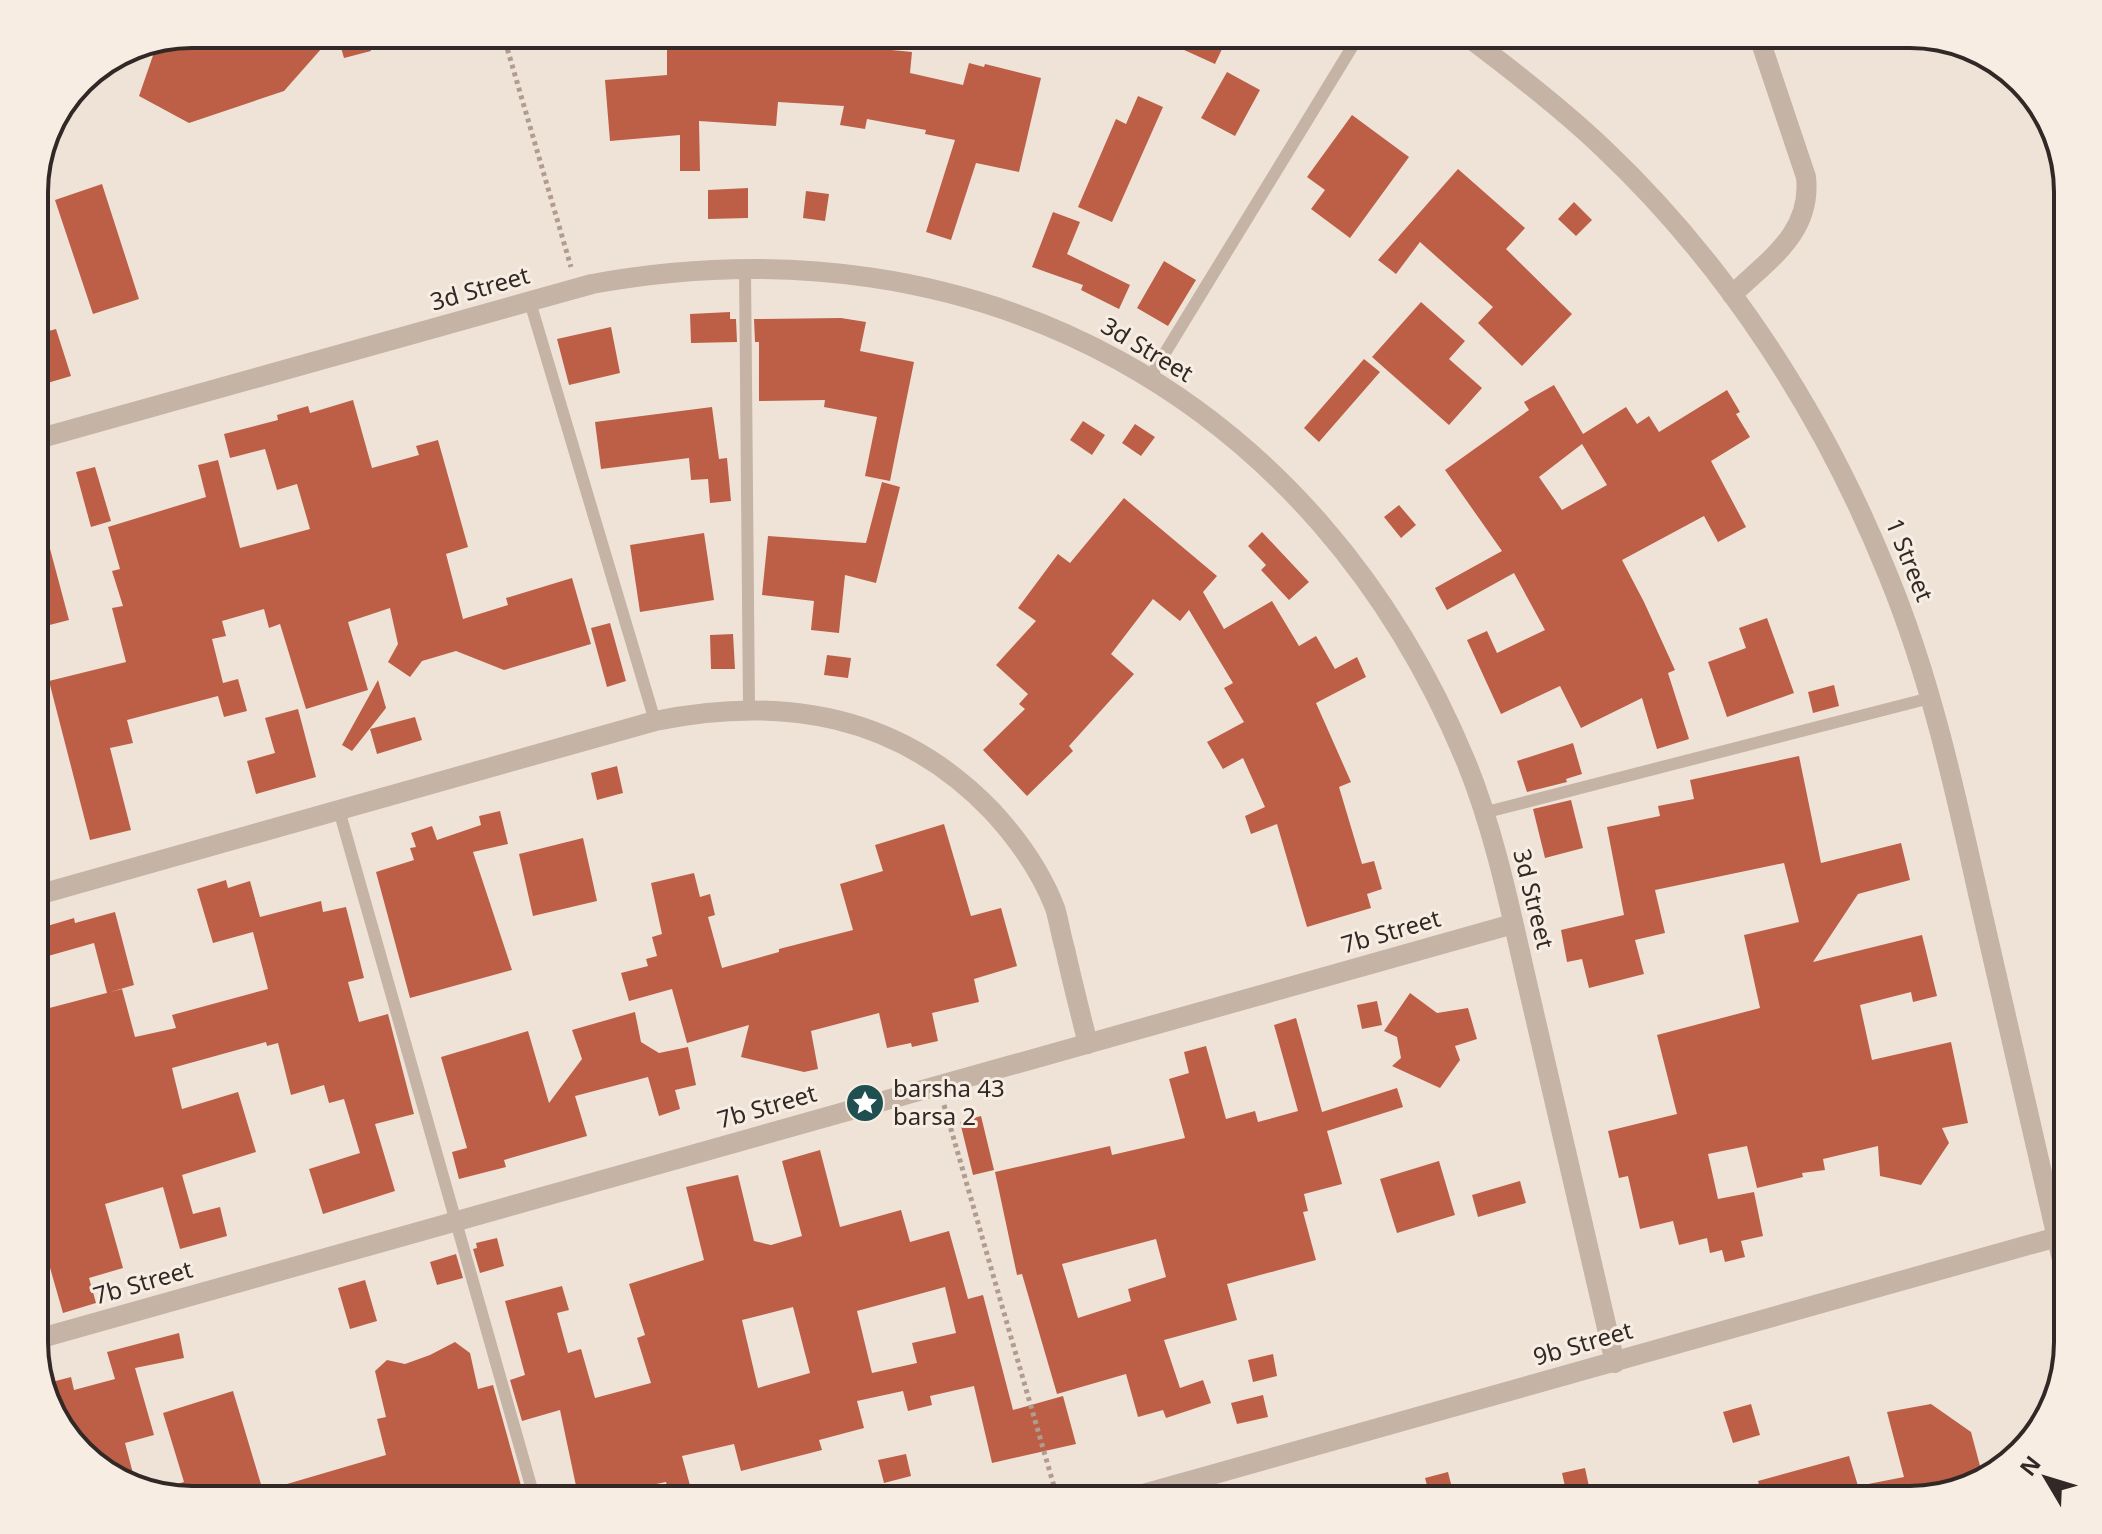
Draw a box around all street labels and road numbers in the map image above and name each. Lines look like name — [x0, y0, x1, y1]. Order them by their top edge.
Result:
street label: 3d Street — [426, 258, 533, 317]
street label: 3d Street — [1096, 308, 1200, 389]
street label: 1 Street — [1879, 513, 1942, 606]
street label: 3d Street — [1506, 845, 1563, 952]
street label: 7b Street — [1337, 901, 1444, 960]
street label: 7b Street — [713, 1076, 820, 1135]
street label: 7b Street — [89, 1252, 196, 1311]
street label: 9b Street — [1529, 1313, 1636, 1372]

